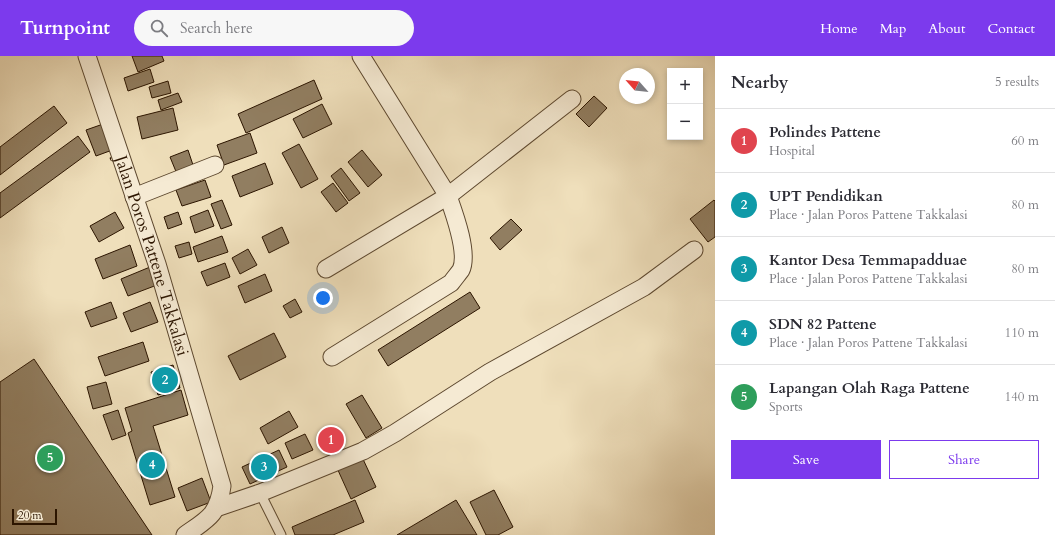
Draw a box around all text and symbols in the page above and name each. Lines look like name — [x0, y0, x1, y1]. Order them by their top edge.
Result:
search box — [134, 10, 414, 46]
text: Turnpoint — [20, 15, 110, 41]
icon: search — [148, 17, 170, 39]
text: Search here — [180, 18, 253, 38]
text: Home — [820, 19, 858, 38]
text: Map — [880, 19, 906, 38]
text: About — [928, 19, 965, 38]
text: Contact — [987, 19, 1035, 38]
north arrow — [619, 68, 655, 104]
map controls — [667, 68, 703, 140]
button: + — [667, 68, 703, 104]
text: Nearby — [731, 71, 788, 94]
text: 5 results — [995, 73, 1039, 91]
button: − — [667, 104, 703, 140]
text: Polindes Pattene — [769, 122, 881, 142]
text: 1 — [741, 132, 747, 150]
text: 60 m — [1011, 132, 1039, 150]
text: Hospital — [769, 142, 815, 160]
street label: Jalan Poros Pattene Takkalasi — [109, 149, 195, 359]
text: UPT Pendidikan — [769, 186, 883, 206]
text: 2 — [741, 196, 747, 214]
text: 80 m — [1011, 196, 1039, 214]
text: Place · Jalan Poros Pattene Takkalasi — [769, 206, 968, 224]
text: Kantor Desa Temmapadduae — [769, 250, 967, 270]
text: 3 — [741, 260, 747, 278]
text: 80 m — [1011, 260, 1039, 278]
text: Place · Jalan Poros Pattene Takkalasi — [769, 270, 968, 288]
your location — [313, 288, 333, 308]
text: SDN 82 Pattene — [769, 314, 877, 334]
text: 4 — [741, 324, 747, 342]
text: 110 m — [1005, 324, 1039, 342]
text: Place · Jalan Poros Pattene Takkalasi — [769, 334, 968, 352]
pin: 2 — [152, 365, 178, 395]
text: Lapangan Olah Raga Pattene — [769, 378, 970, 398]
text: 5 — [741, 388, 747, 406]
text: 140 m — [1005, 388, 1039, 406]
text: Sports — [769, 398, 803, 416]
pin: 1 — [318, 425, 344, 455]
button: Save — [731, 440, 881, 479]
button: Share — [889, 440, 1039, 479]
pin: 5 — [37, 443, 63, 473]
pin: 4 — [139, 450, 165, 480]
pin: 3 — [251, 452, 277, 482]
scale bar — [12, 507, 57, 526]
text: 20 m — [18, 508, 42, 523]

